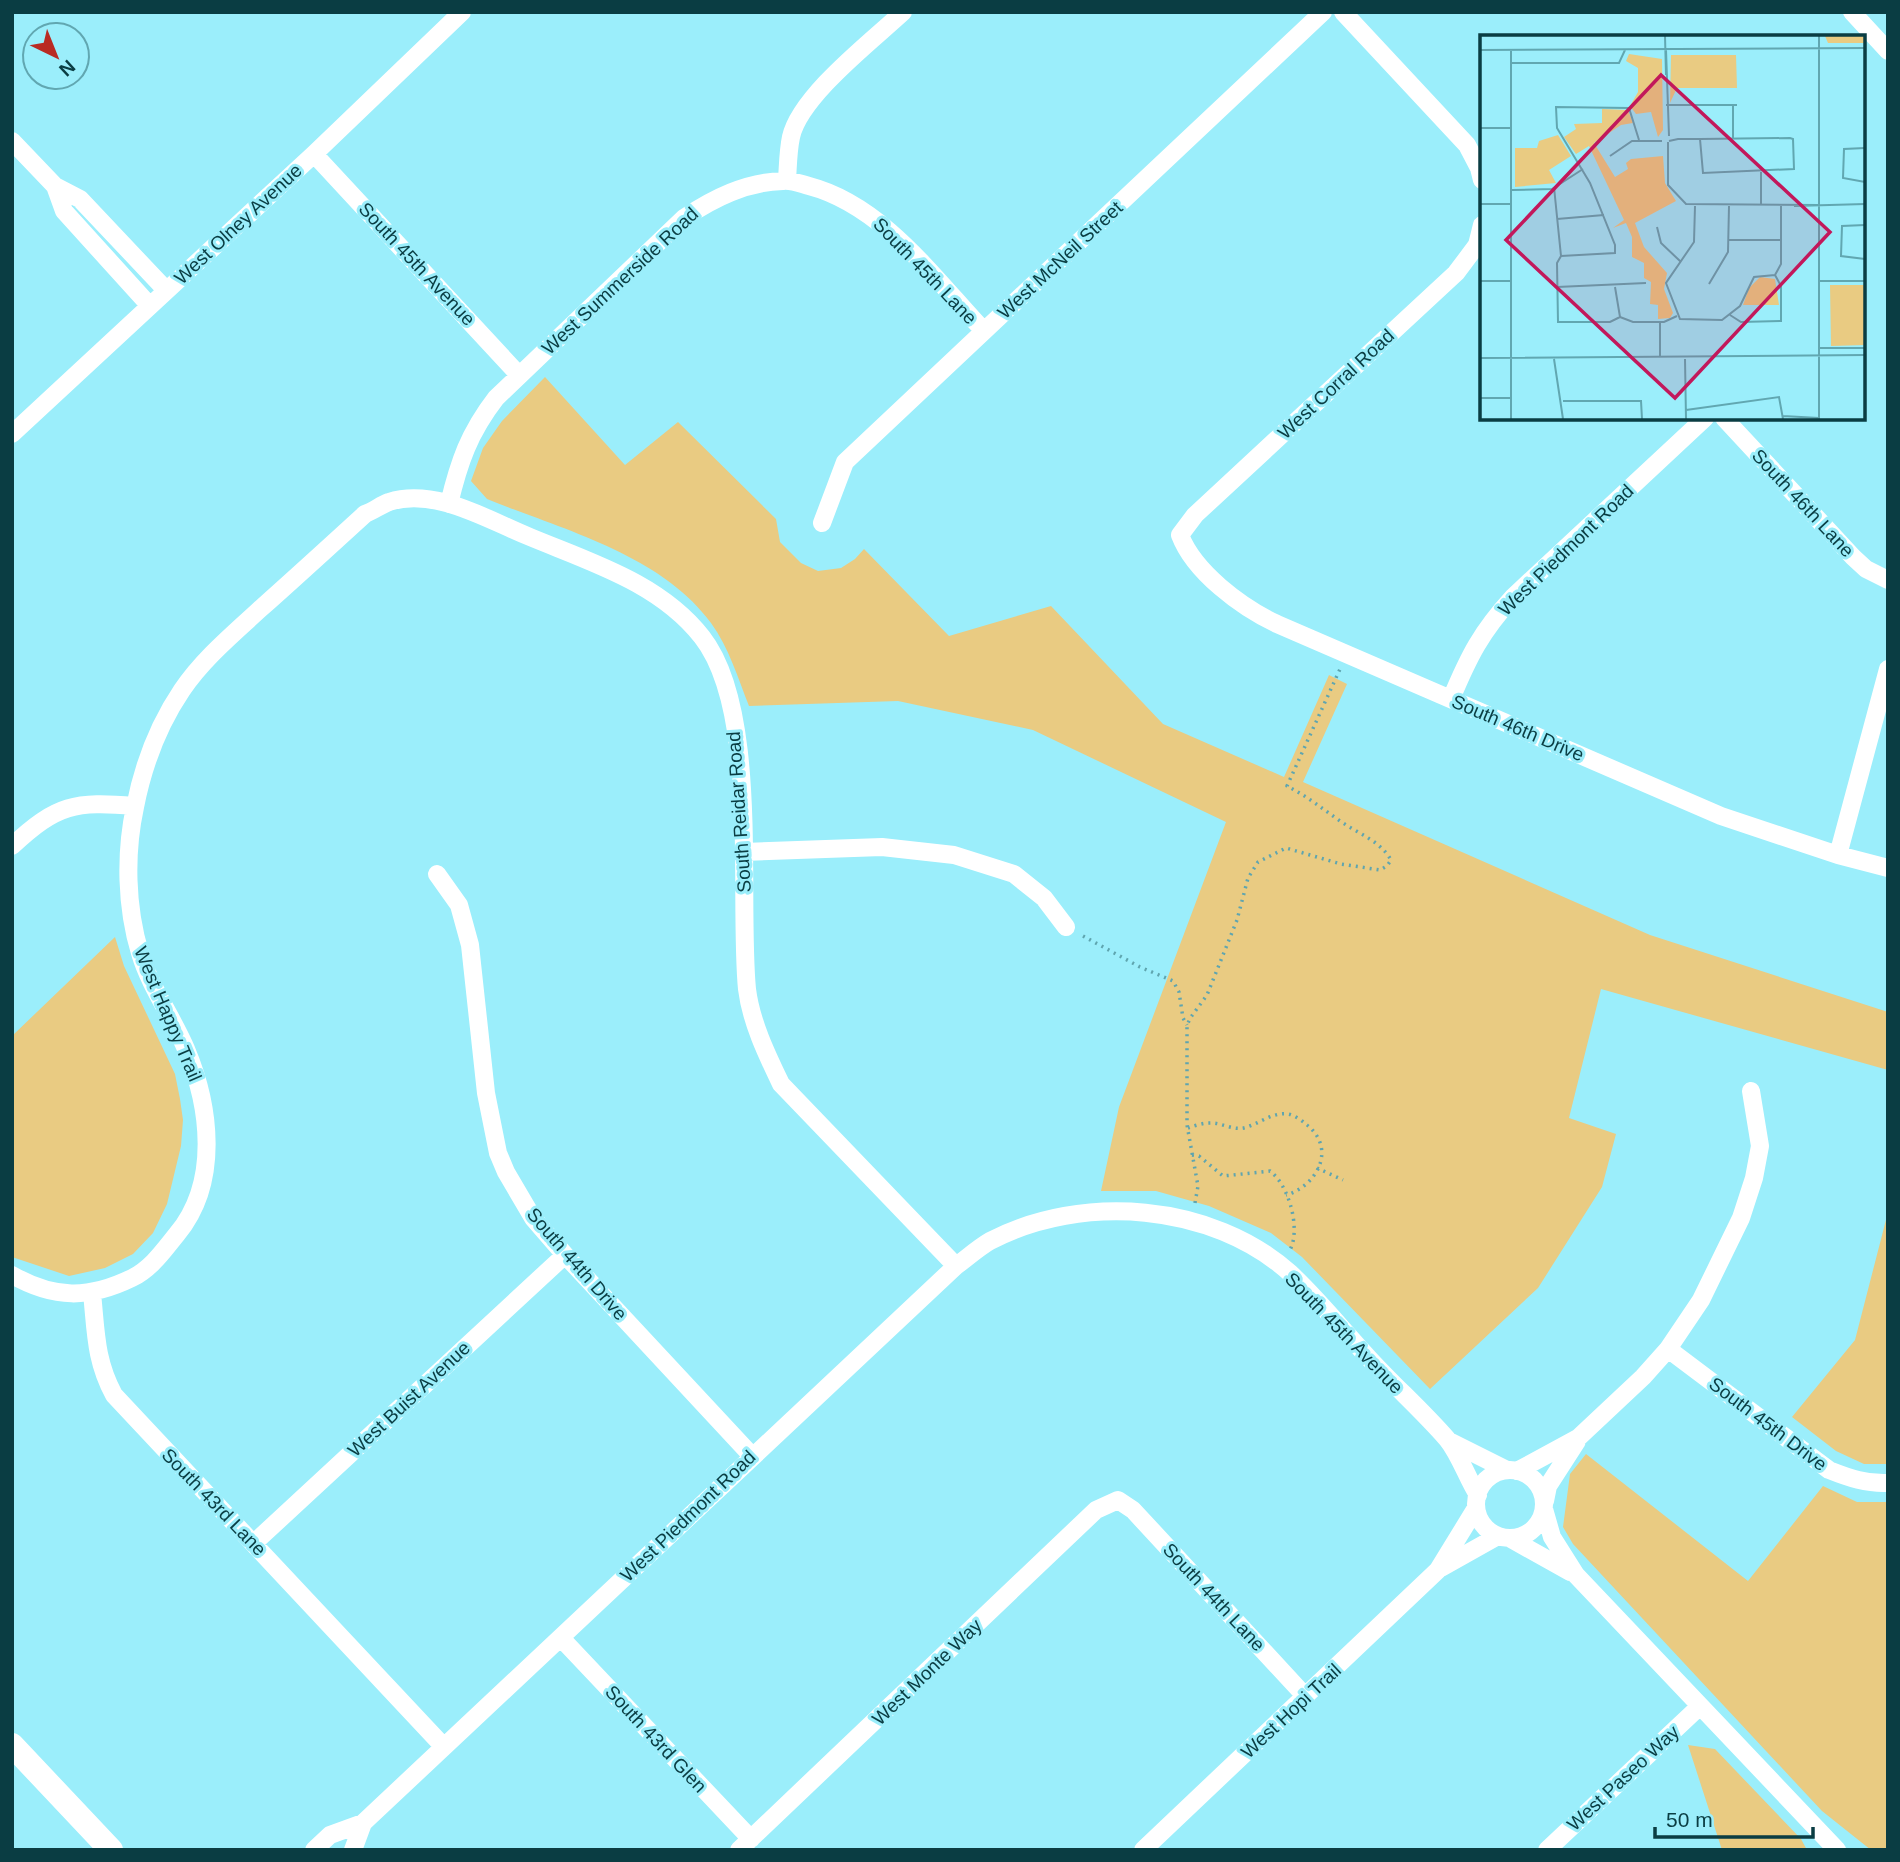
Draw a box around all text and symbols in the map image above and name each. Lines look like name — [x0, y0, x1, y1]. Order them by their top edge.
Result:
north arrow — [21, 21, 91, 91]
inset map — [1480, 35, 1865, 420]
text: N — [55, 56, 79, 80]
street label: West Olney Avenue — [170, 160, 306, 288]
street label: West McNeil Street — [994, 197, 1127, 323]
street label: South 45th Avenue — [355, 198, 479, 330]
street label: West Summerside Road — [538, 203, 702, 359]
street label: South 45th Lane — [869, 214, 981, 328]
street label: West Corral Road — [1274, 325, 1398, 443]
street label: South 46th Lane — [1748, 445, 1858, 561]
street label: West Piedmont Road — [1494, 480, 1638, 620]
street label: South 46th Drive — [1449, 691, 1587, 765]
street label: South Reidar Road — [723, 731, 755, 893]
street label: West Happy Trail — [130, 943, 206, 1085]
street label: South 44th Drive — [523, 1204, 631, 1324]
street label: South 45th Avenue — [1281, 1268, 1407, 1398]
street label: West Buist Avenue — [344, 1337, 474, 1461]
street label: South 45th Drive — [1705, 1373, 1831, 1475]
street label: South 43rd Lane — [158, 1444, 270, 1560]
street label: West Piedmont Road — [616, 1446, 760, 1586]
street label: South 44th Lane — [1159, 1539, 1269, 1655]
street label: West Monte Way — [868, 1614, 986, 1729]
street label: West Hopi Trail — [1237, 1660, 1345, 1762]
street label: South 43rd Glen — [601, 1681, 711, 1797]
street label: West Paseo Way — [1563, 1721, 1683, 1835]
scale bar — [1655, 1796, 1812, 1840]
text: 50 m — [1666, 1808, 1713, 1831]

